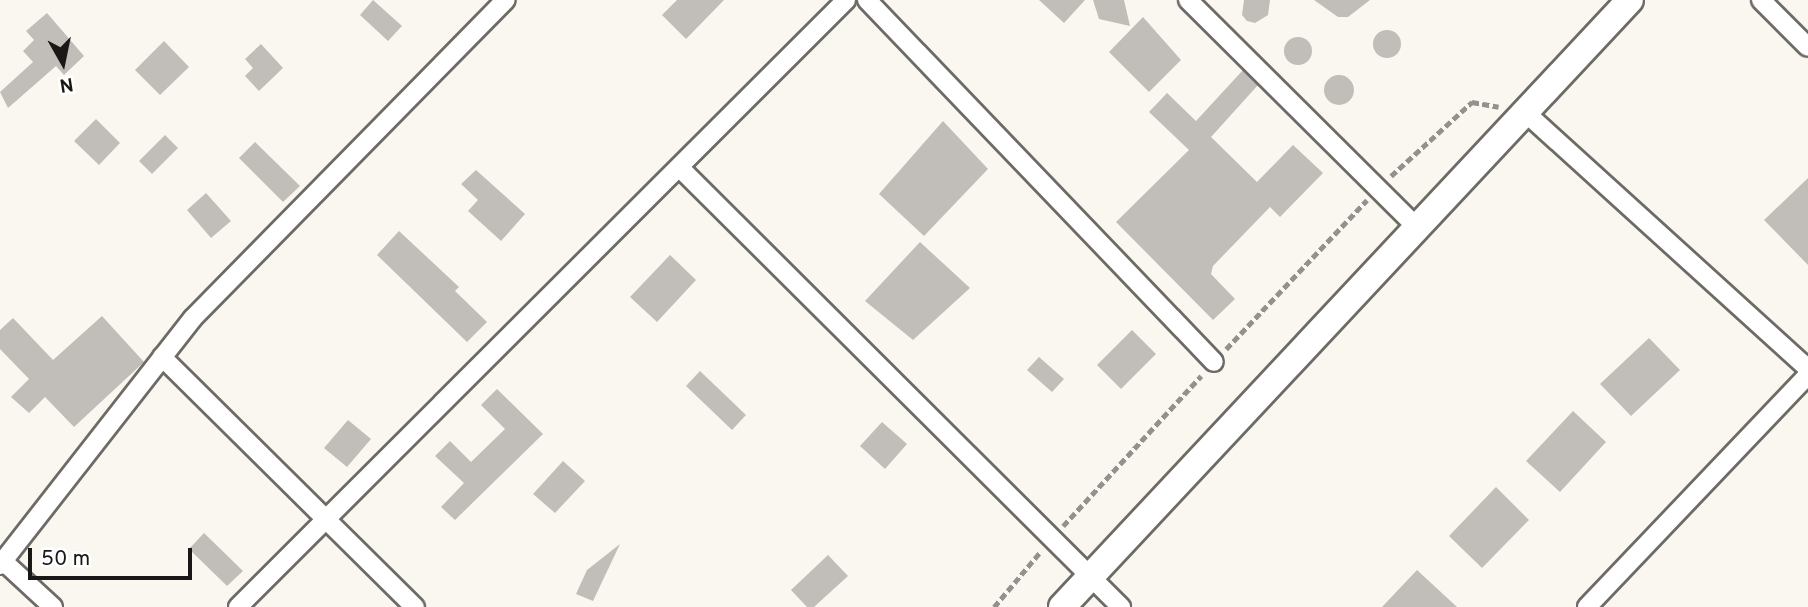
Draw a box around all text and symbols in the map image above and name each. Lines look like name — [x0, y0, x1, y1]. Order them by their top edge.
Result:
north arrow — [28, 28, 98, 98]
text: N — [58, 71, 75, 97]
scale bar — [32, 534, 196, 578]
text: 50 m — [41, 546, 90, 573]

